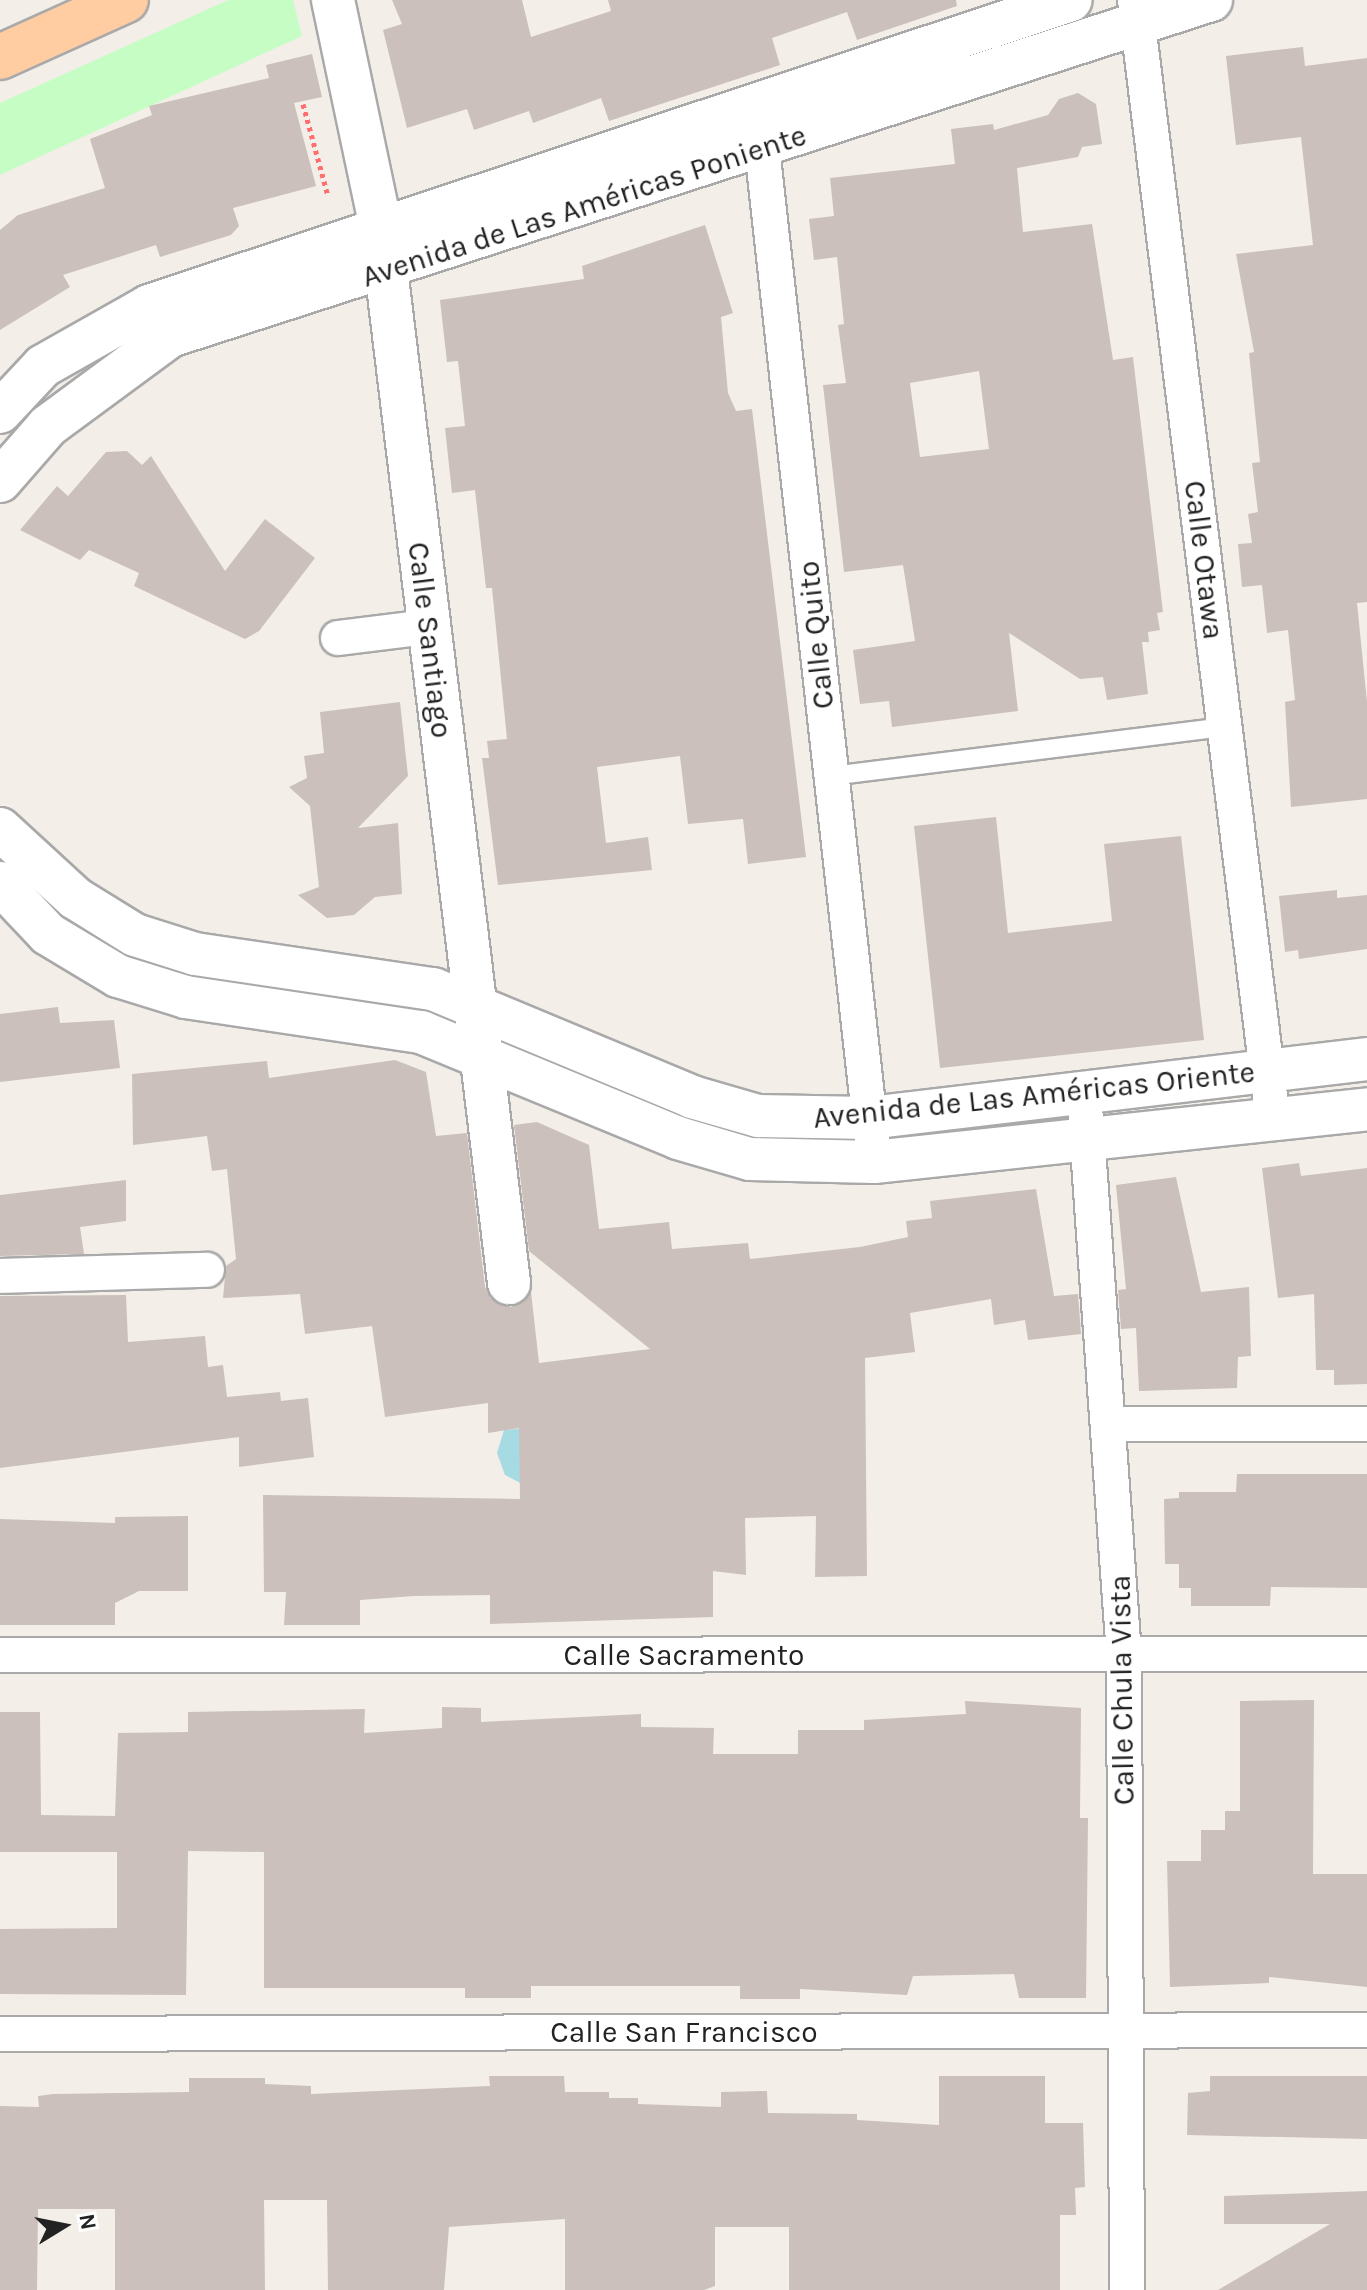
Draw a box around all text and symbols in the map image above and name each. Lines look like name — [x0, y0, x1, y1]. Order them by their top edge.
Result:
street label: Avenida de Las Américas Poniente — [357, 117, 811, 295]
street label: Calle Otawa — [1176, 479, 1232, 641]
street label: Calle Santiago — [400, 540, 460, 740]
street label: Calle Quito — [790, 559, 842, 711]
street label: Avenida de Las Américas Oriente — [811, 1054, 1257, 1136]
street label: Calle Chula Vista — [1102, 1575, 1142, 1805]
street label: Calle Sacramento — [564, 1637, 804, 1673]
street label: Calle San Francisco — [550, 2014, 818, 2050]
north arrow — [24, 2186, 104, 2266]
text: N — [73, 2212, 102, 2232]

